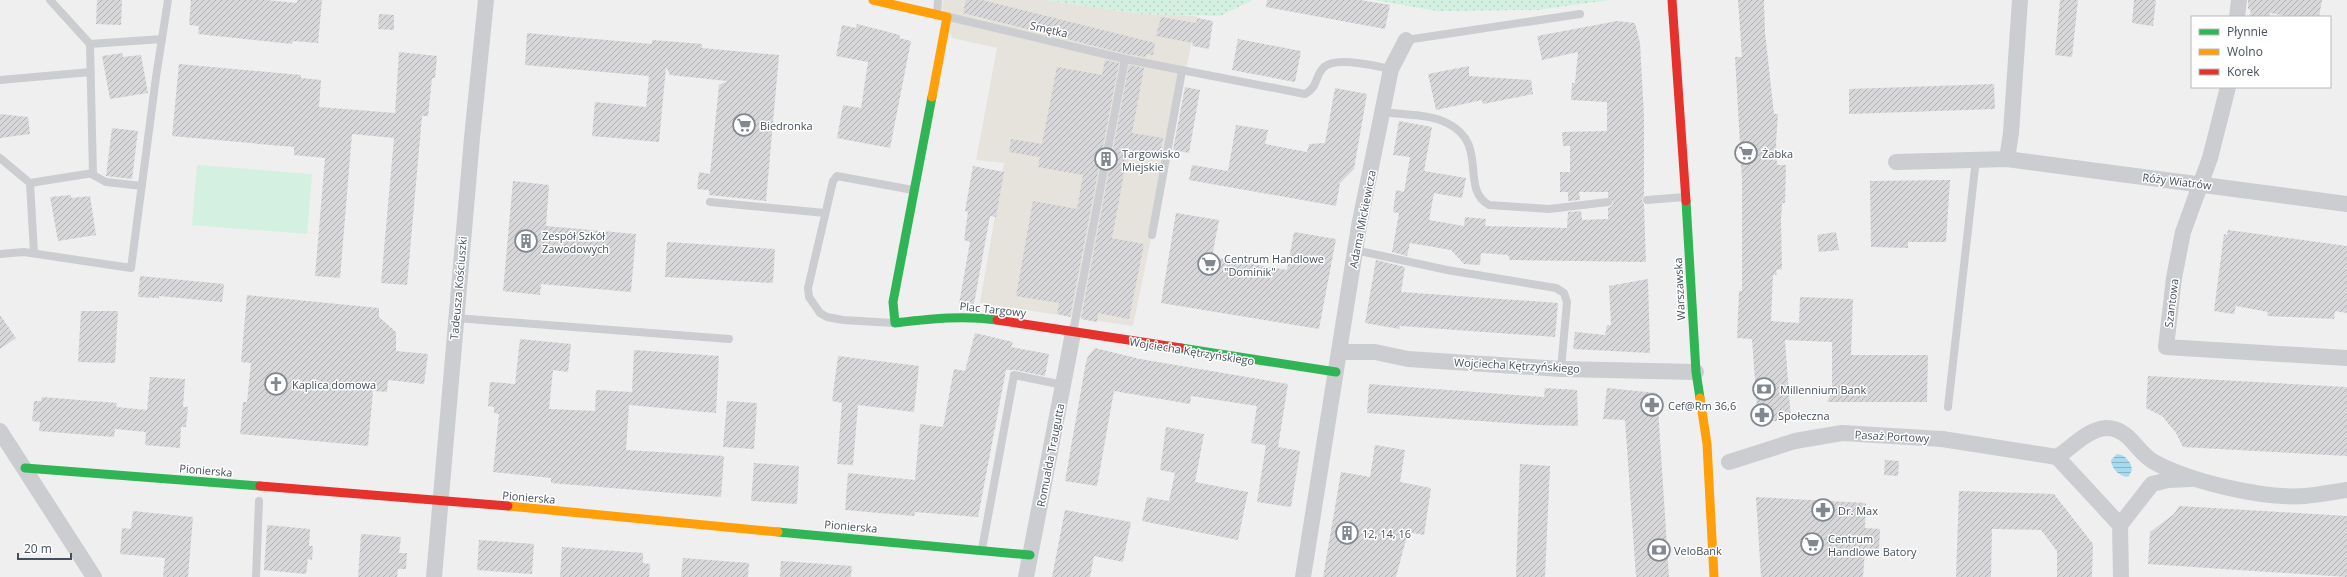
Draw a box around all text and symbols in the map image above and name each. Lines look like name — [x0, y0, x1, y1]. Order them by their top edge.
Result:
legend — [2191, 16, 2331, 88]
street label: Smętka — [1029, 17, 1069, 41]
text: Płynnie — [2227, 23, 2268, 40]
text: Wolno — [2227, 43, 2263, 60]
text: Korek — [2227, 63, 2260, 80]
supermarket icon: Biedronka — [731, 112, 757, 138]
place label: Biedronka — [760, 118, 813, 133]
supermarket icon: Żabka — [1733, 140, 1759, 166]
building icon: Targowisko Miejskie — [1093, 146, 1119, 172]
place label: Targowisko Miejskie — [1122, 146, 1181, 174]
place label: Żabka — [1762, 146, 1793, 161]
street label: Adama Mickiewicza — [1345, 169, 1379, 269]
street label: Róży Wiatrów — [2142, 169, 2213, 193]
building icon: Zespół Szkół Zawodowych — [513, 228, 539, 254]
place label: Zespół Szkół Zawodowych — [542, 228, 609, 256]
street label: Tadeusza Kościuszki — [446, 236, 470, 340]
supermarket icon: Centrum Handlowe "Dominik" — [1196, 251, 1222, 277]
place label: Centrum Handlowe "Dominik" — [1224, 251, 1324, 279]
street label: Warszawska — [1670, 257, 1688, 321]
street label: Szantowa — [2161, 278, 2181, 328]
street label: Plac Targowy — [959, 298, 1028, 320]
street label: Wojciecha Kętrzyńskiego — [1129, 334, 1256, 368]
street label: Wojciecha Kętrzyńskiego — [1454, 354, 1581, 376]
church icon: Kaplica domowa — [263, 371, 289, 397]
bank icon: Millennium Bank — [1751, 376, 1777, 402]
place label: Kaplica domowa — [292, 377, 376, 392]
place label: Millennium Bank — [1780, 382, 1866, 397]
pharmacy icon: Cef@Rm 36,6 — [1639, 392, 1665, 418]
place label: Cef@Rm 36,6 — [1668, 398, 1736, 413]
street label: Romualda Traugutta — [1033, 402, 1067, 508]
pharmacy icon: Społeczna — [1749, 402, 1775, 428]
place label: Społeczna — [1778, 408, 1830, 423]
street label: Pasaż Portowy — [1854, 427, 1930, 445]
street label: Pionierska — [179, 460, 233, 480]
street label: Pionierska — [502, 487, 556, 507]
pharmacy icon: Dr. Max — [1810, 497, 1836, 523]
place label: Dr. Max — [1838, 503, 1878, 518]
street label: Pionierska — [824, 516, 878, 536]
building icon: 12, 14, 16 — [1334, 520, 1360, 546]
place label: 12, 14, 16 — [1362, 526, 1411, 541]
supermarket icon: Centrum Handlowe Batory — [1799, 531, 1825, 557]
place label: Centrum Handlowe Batory — [1828, 531, 1917, 559]
scale bar — [18, 535, 71, 561]
bank icon: VeloBank — [1646, 537, 1672, 563]
text: 20 m — [24, 540, 52, 557]
place label: VeloBank — [1674, 543, 1722, 558]

